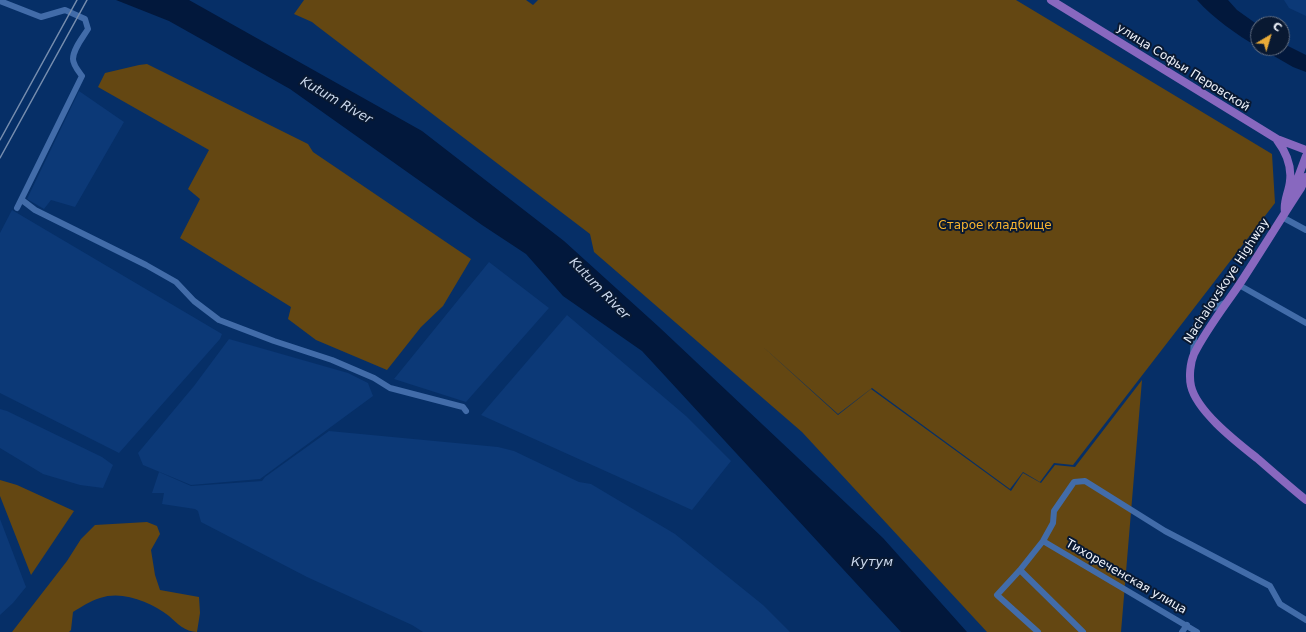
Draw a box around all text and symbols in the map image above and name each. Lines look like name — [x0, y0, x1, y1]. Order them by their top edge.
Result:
north arrow — [1250, 16, 1290, 56]
text: С — [1270, 19, 1284, 35]
street label: улица Софьи Перовской — [1114, 21, 1252, 115]
water label: Kutum River — [297, 74, 375, 128]
street label: Nachalovskoye Highway — [1181, 216, 1273, 346]
park label: Старое кладбище — [938, 219, 1052, 233]
water label: Kutum River — [566, 255, 632, 323]
street label: Тихореченская улица — [1063, 536, 1189, 618]
water label: Кутум — [851, 555, 893, 571]

